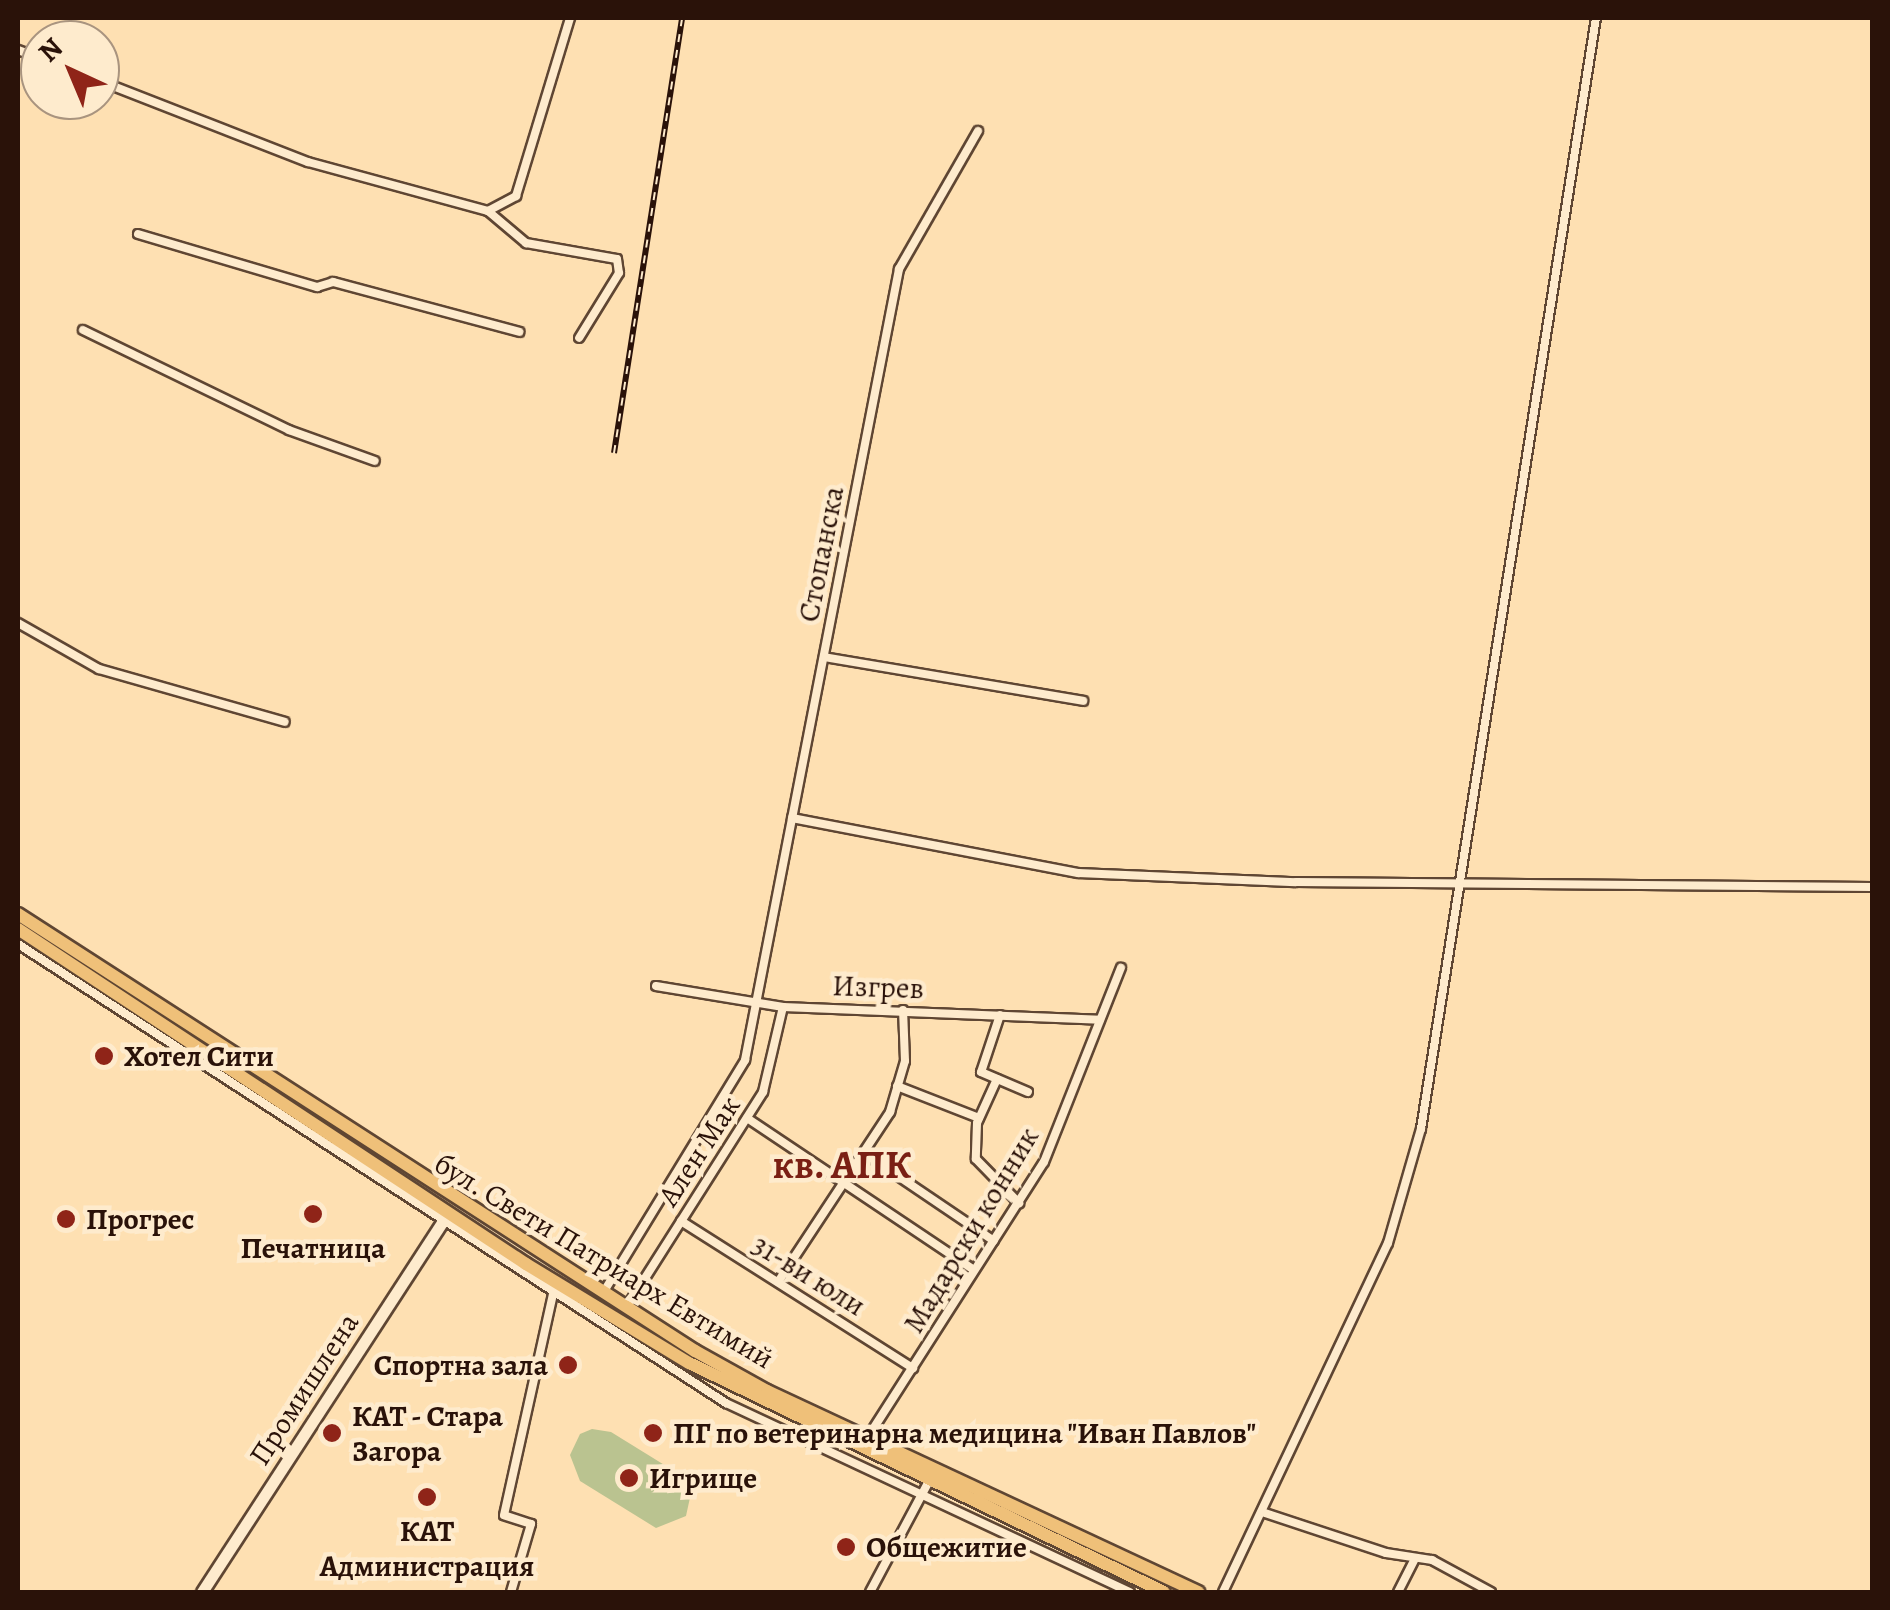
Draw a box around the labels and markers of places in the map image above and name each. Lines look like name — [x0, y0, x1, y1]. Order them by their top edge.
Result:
place label: Хотел Сити — [124, 1038, 274, 1074]
marker: Хотел Сити — [93, 1045, 115, 1067]
place label: Прогрес — [86, 1201, 195, 1237]
marker: Печатница — [302, 1203, 324, 1225]
marker: Прогрес — [55, 1208, 77, 1230]
place label: Печатница — [241, 1230, 385, 1266]
place label: Спортна зала — [374, 1347, 548, 1383]
marker: Спортна зала — [557, 1354, 579, 1376]
place label: КАТ - Стара Загора — [352, 1398, 504, 1468]
place label: ПГ по ветеринарна медицина "Иван Павлов" — [673, 1415, 1257, 1451]
marker: КАТ - Стара Загора — [321, 1422, 343, 1444]
marker: ПГ по ветеринарна медицина "Иван Павлов" — [642, 1422, 664, 1444]
place label: Игрище — [649, 1460, 757, 1496]
marker: Игрище — [618, 1467, 640, 1489]
marker: КАТ Администрация — [416, 1486, 438, 1508]
place label: КАТ Администрация — [320, 1513, 534, 1584]
place label: Общежитие — [866, 1529, 1027, 1565]
marker: Общежитие — [835, 1536, 857, 1558]

